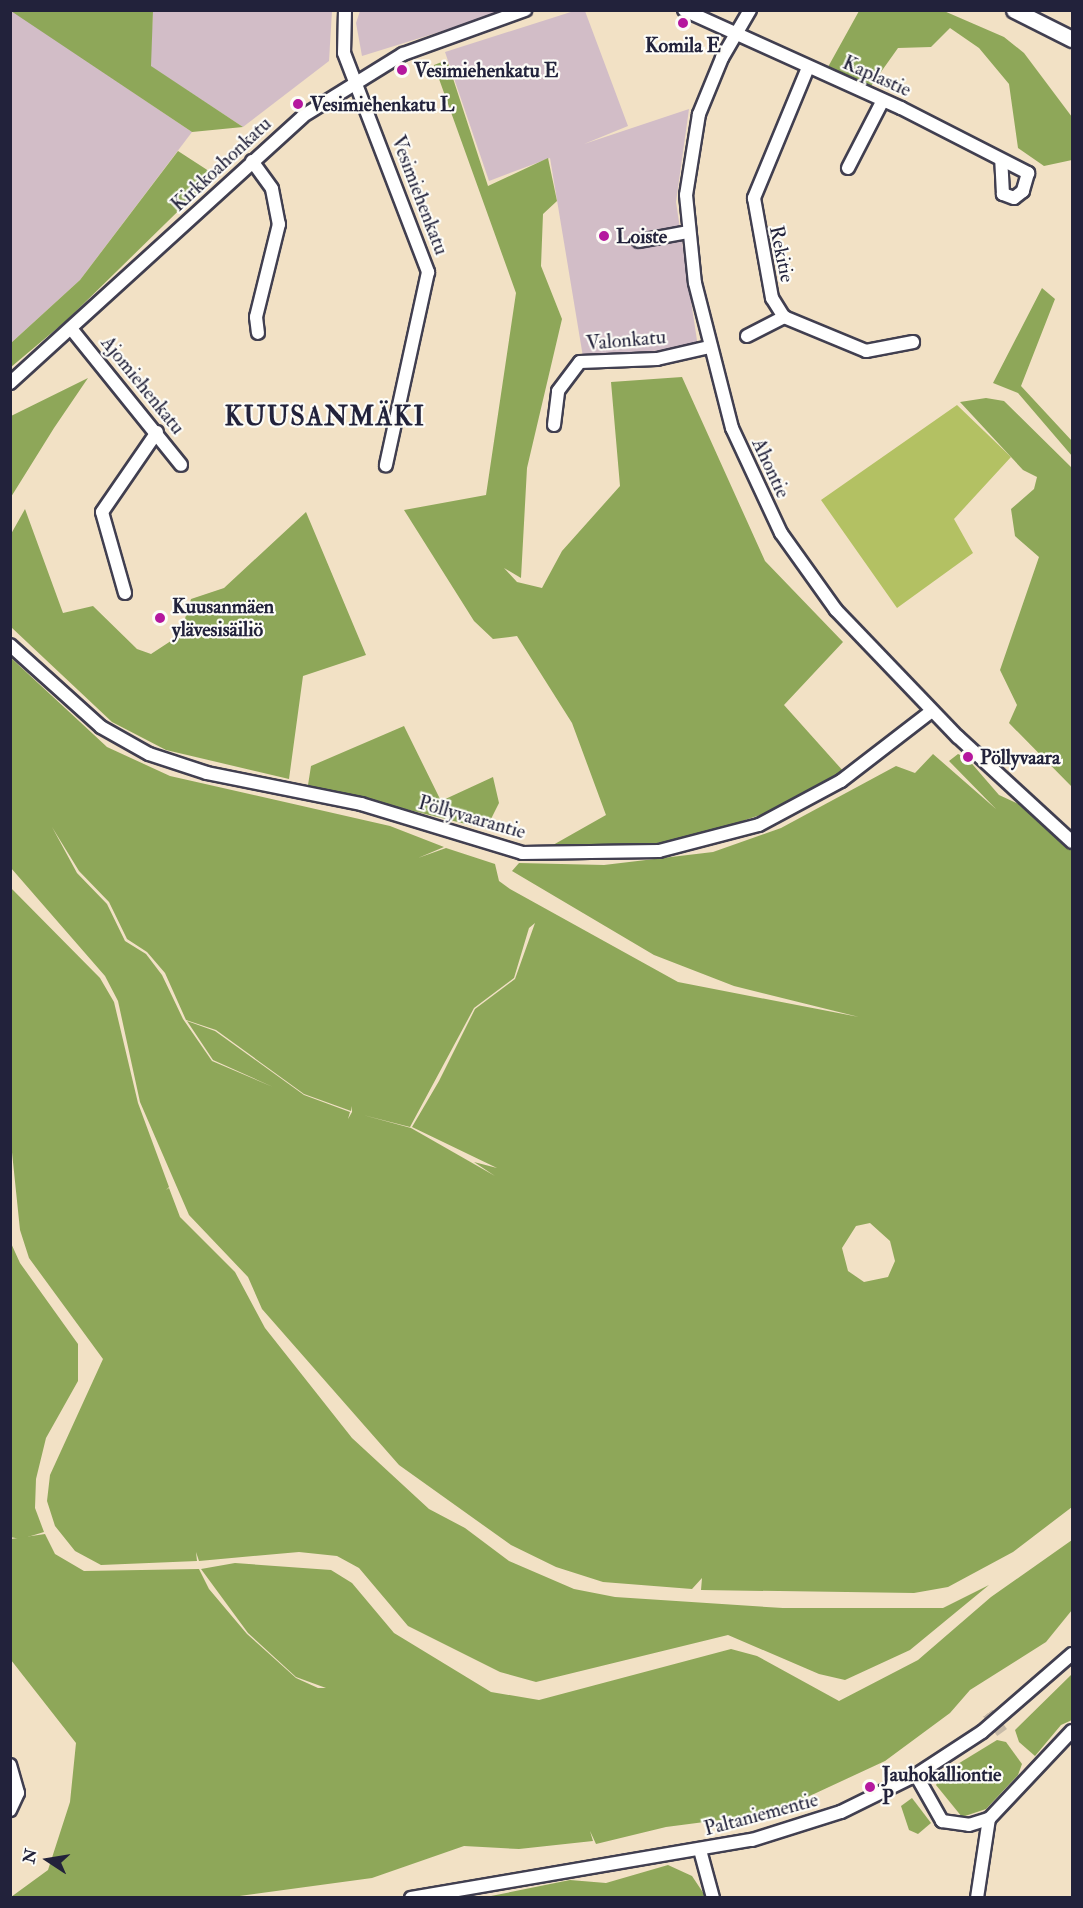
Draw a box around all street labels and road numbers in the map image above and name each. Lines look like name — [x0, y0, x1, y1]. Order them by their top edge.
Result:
street label: Kaplastie — [839, 50, 915, 102]
street label: Kirkkoahonkatu — [166, 112, 276, 216]
street label: Vesimiehenkatu — [386, 132, 454, 258]
street label: Rekitie — [764, 223, 800, 285]
street label: Valonkatu — [585, 325, 667, 355]
street label: Ajomiehenkatu — [96, 331, 190, 439]
street label: Ahontie — [747, 434, 795, 502]
street label: Pöllyvaarantie — [416, 790, 528, 844]
street label: Paltaniementie — [701, 1787, 821, 1841]

